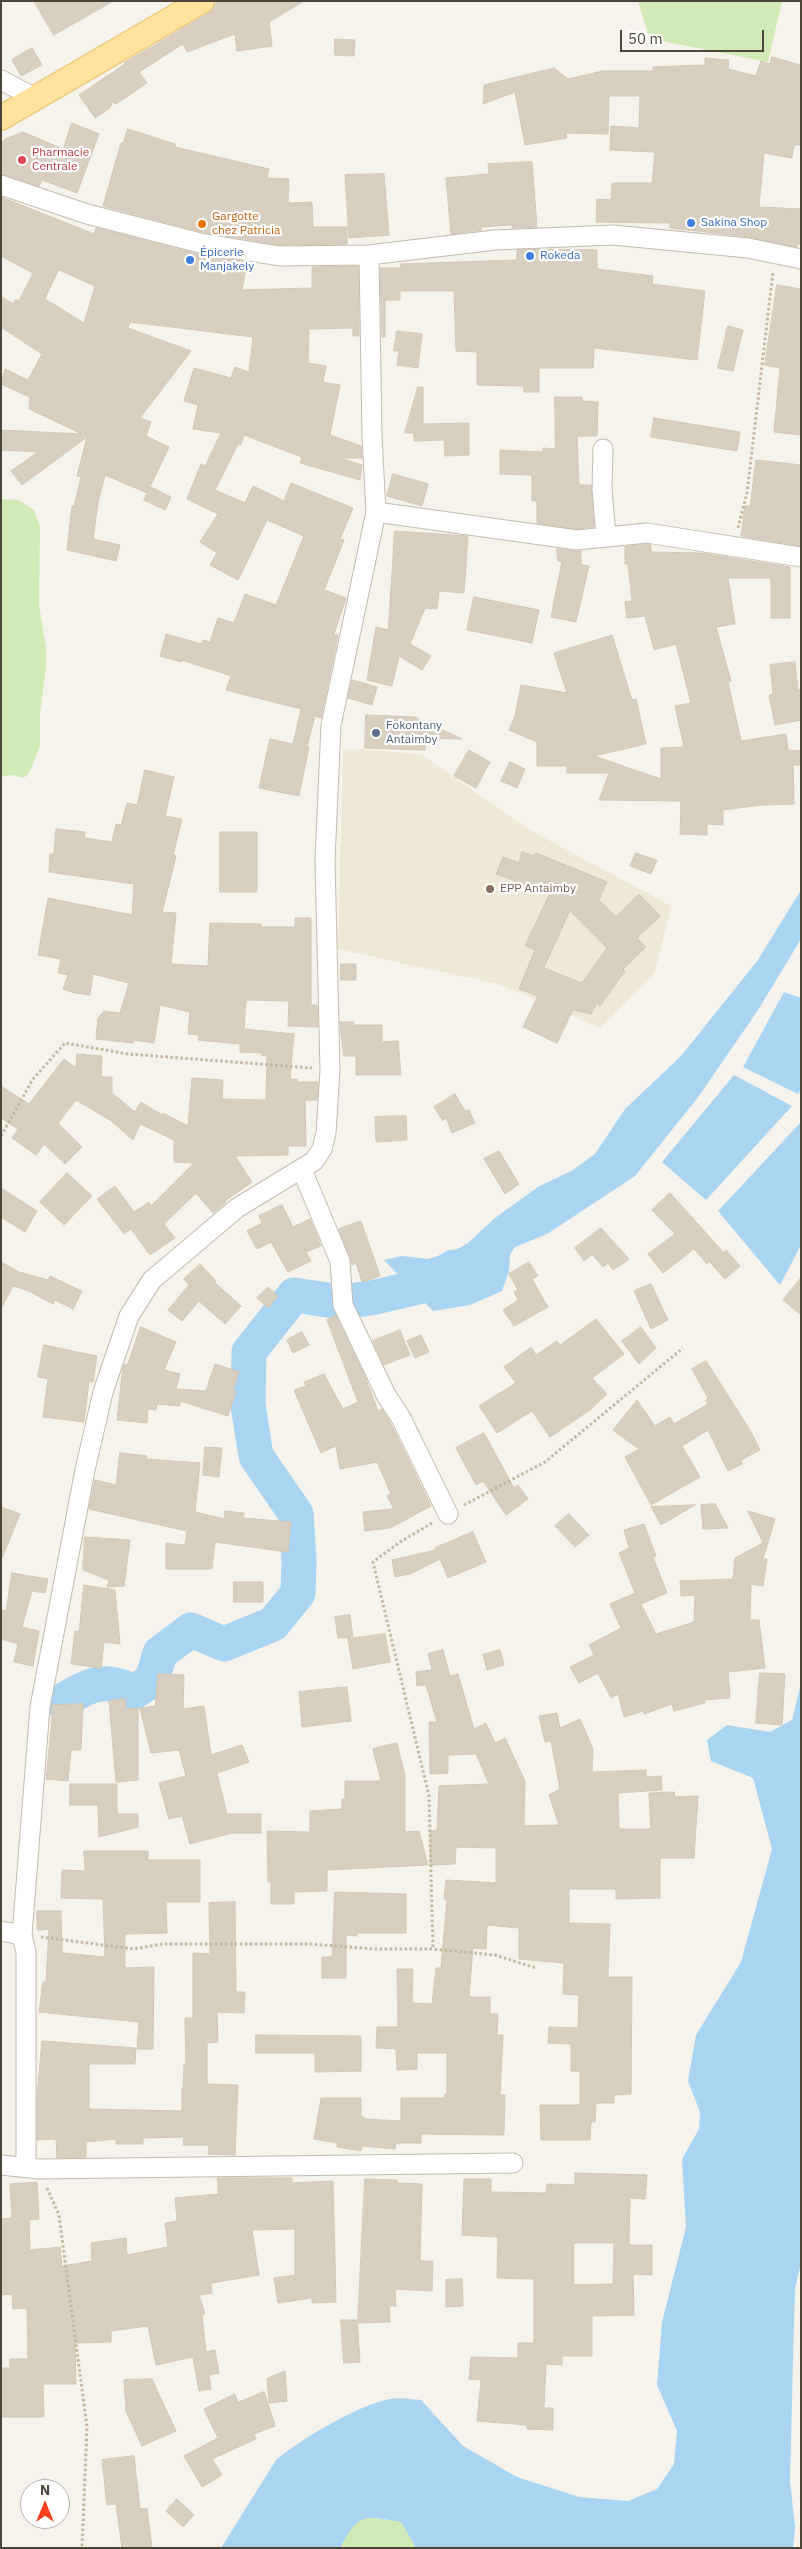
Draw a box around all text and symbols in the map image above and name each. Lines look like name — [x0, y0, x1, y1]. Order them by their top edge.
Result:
scale bar — [622, 20, 766, 52]
text: 50 m — [628, 29, 663, 48]
place label: Pharmacie Centrale — [32, 146, 89, 174]
marker: Pharmacie Centrale — [16, 154, 28, 166]
place label: Gargotte chez Patricia — [212, 210, 280, 238]
place label: Sakina Shop — [701, 216, 767, 230]
marker: Sakina Shop — [685, 217, 697, 229]
marker: Gargotte chez Patricia — [196, 218, 208, 230]
place label: Épicerie Manjakely — [200, 246, 254, 274]
place label: Rokeda — [540, 249, 580, 263]
marker: Rokeda — [524, 250, 536, 262]
marker: Épicerie Manjakely — [184, 254, 196, 266]
place label: Fokontany Antaimby — [386, 719, 442, 747]
marker: Fokontany Antaimby — [370, 727, 382, 739]
place label: EPP Antaimby — [500, 882, 576, 896]
marker: EPP Antaimby — [484, 883, 496, 895]
north arrow — [20, 2479, 70, 2529]
text: N — [40, 2481, 50, 2499]

